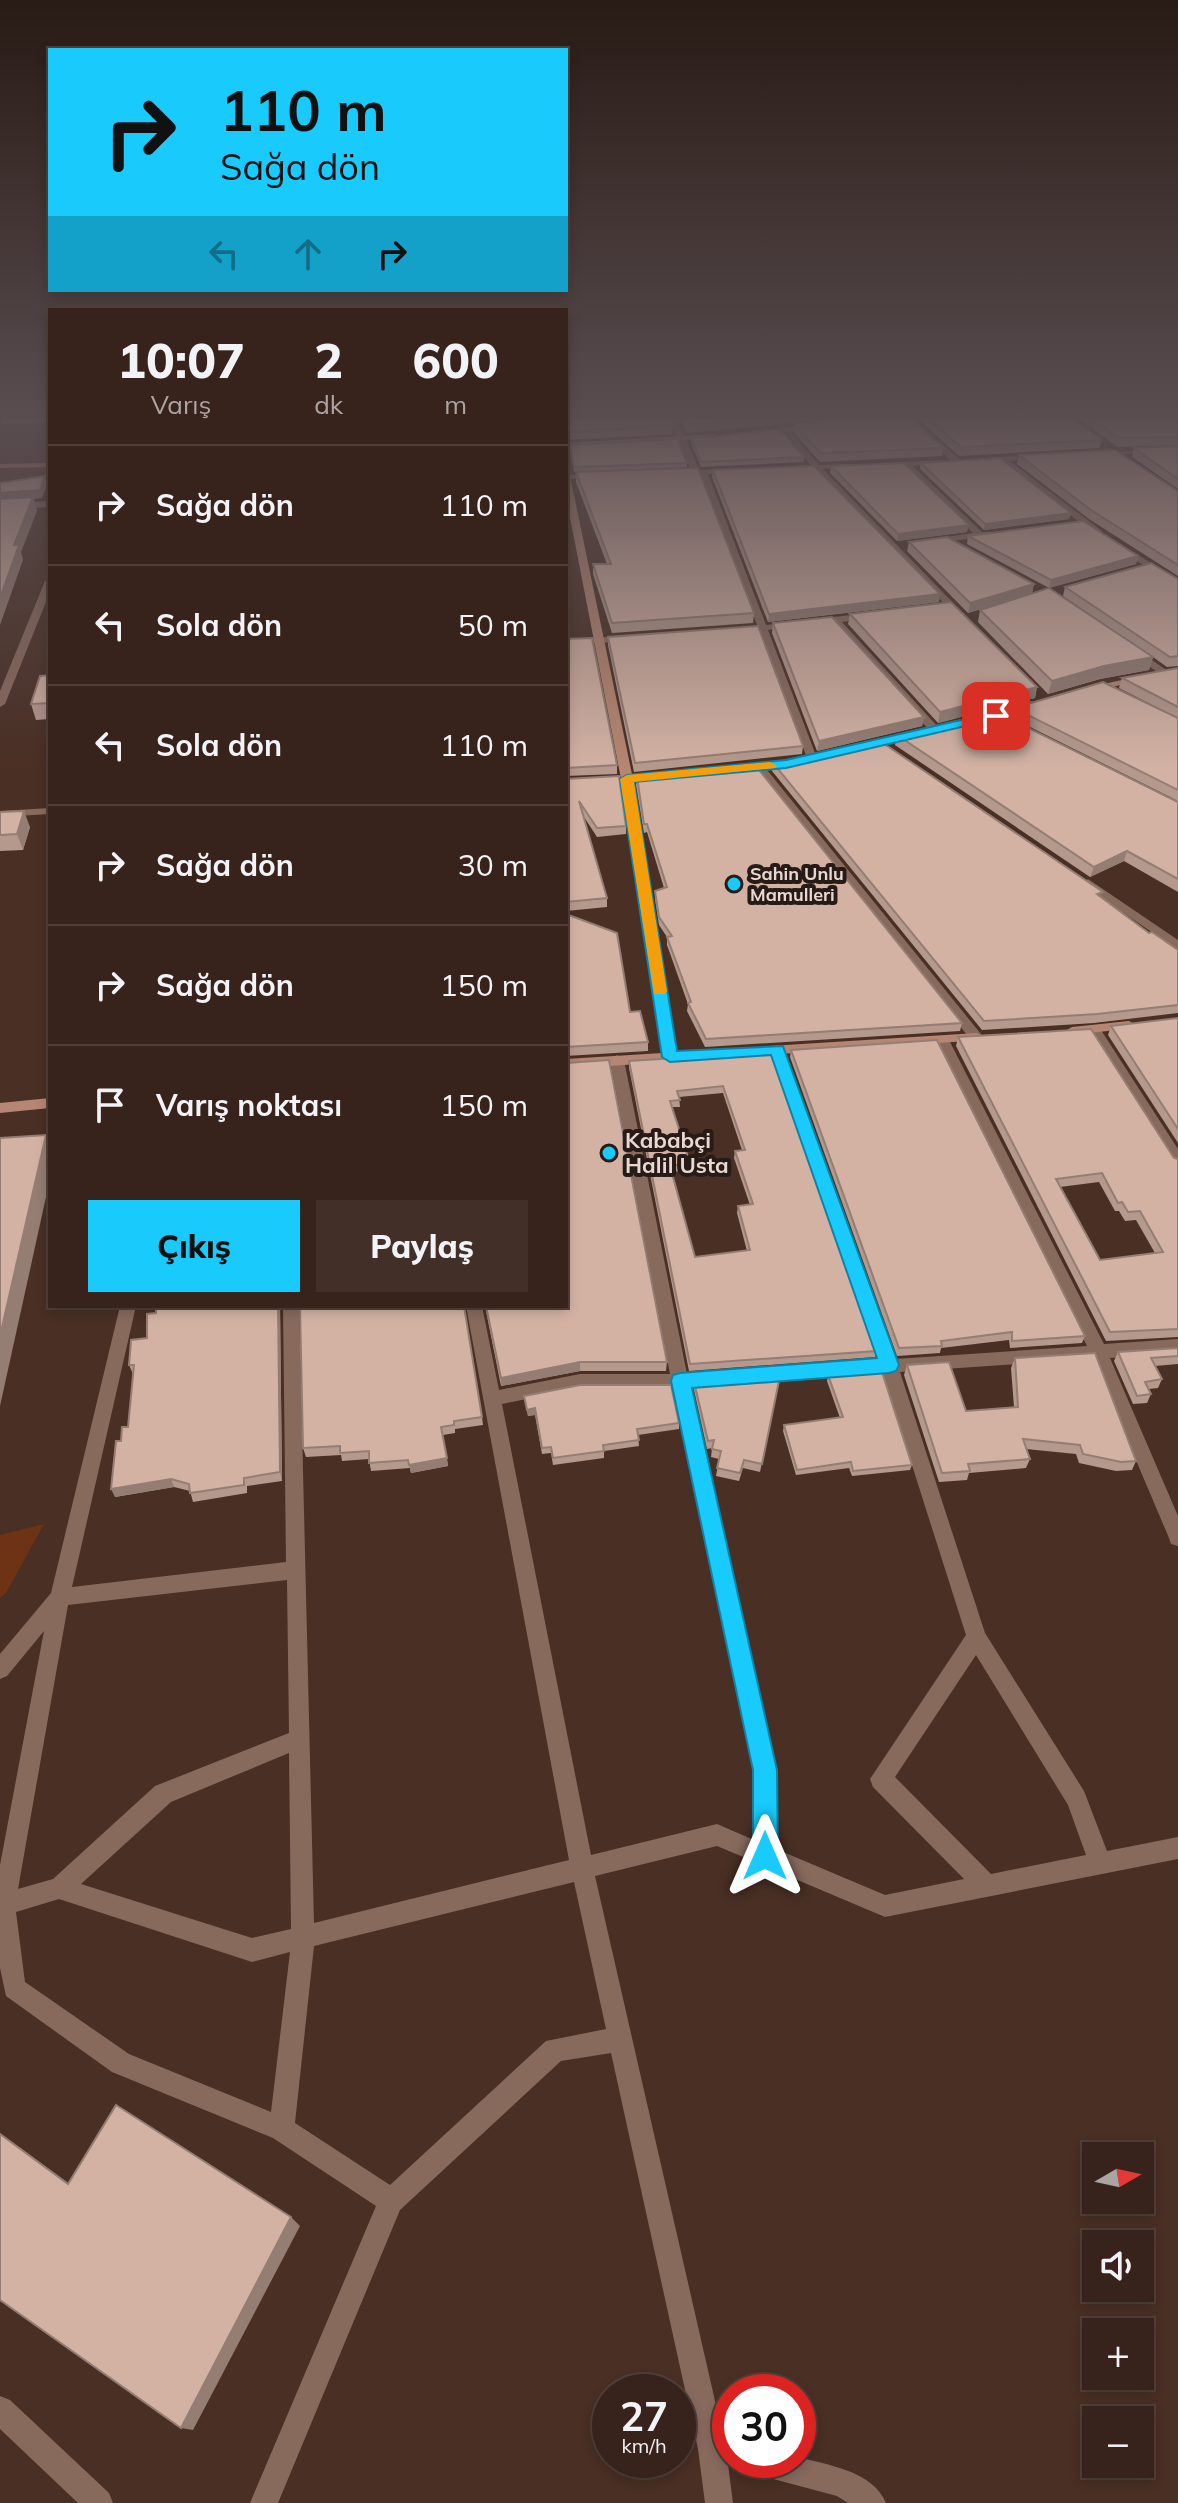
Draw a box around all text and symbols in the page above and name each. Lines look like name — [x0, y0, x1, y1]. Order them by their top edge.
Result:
text: 110 m — [220, 75, 387, 145]
icon: right — [88, 80, 192, 184]
text: Sağa dön — [220, 144, 380, 189]
icon: left — [202, 232, 246, 276]
icon: ahead — [286, 232, 330, 276]
icon: right — [370, 232, 414, 276]
text: 10:07 — [117, 330, 245, 390]
text: 2 — [314, 330, 343, 390]
text: 600 — [412, 330, 499, 390]
text: Varış — [151, 388, 211, 421]
text: dk — [314, 388, 343, 421]
text: m — [444, 388, 467, 421]
icon: right — [88, 483, 132, 527]
text: Sağa dön — [156, 486, 294, 524]
text: 110 m — [440, 486, 528, 524]
icon: left — [88, 603, 132, 647]
text: Sola dön — [156, 606, 282, 644]
text: 50 m — [458, 606, 528, 644]
pin — [962, 682, 1030, 750]
icon: arrive — [974, 694, 1018, 738]
icon: left — [88, 723, 132, 767]
text: Sola dön — [156, 726, 282, 764]
text: 110 m — [440, 726, 528, 764]
icon: right — [88, 843, 132, 887]
text: Sağa dön — [156, 846, 294, 884]
text: 30 m — [458, 846, 528, 884]
place label: Sahin Unlu Mamulleri — [750, 862, 844, 906]
marker: Sahin Unlu Mamulleri — [725, 875, 743, 893]
icon: right — [88, 963, 132, 1007]
text: Sağa dön — [156, 966, 294, 1004]
text: 150 m — [440, 966, 528, 1004]
icon: arrive — [88, 1083, 132, 1127]
text: Varış noktası — [156, 1086, 342, 1124]
text: 150 m — [440, 1086, 528, 1124]
place label: Kababçi Halil Usta — [625, 1126, 729, 1179]
marker: Kababçi Halil Usta — [600, 1144, 618, 1162]
button: Çıkış — [88, 1200, 300, 1292]
button: Paylaş — [316, 1200, 528, 1292]
position arrow — [723, 1814, 807, 1898]
north arrow — [1082, 2142, 1154, 2214]
map controls — [1082, 2142, 1154, 2478]
button: sound — [1082, 2230, 1154, 2302]
button: + — [1082, 2318, 1154, 2390]
speed limit sign: 30 — [712, 2374, 816, 2478]
text: 27 — [620, 2391, 668, 2441]
button: − — [1082, 2406, 1154, 2478]
text: km/h — [621, 2433, 667, 2458]

